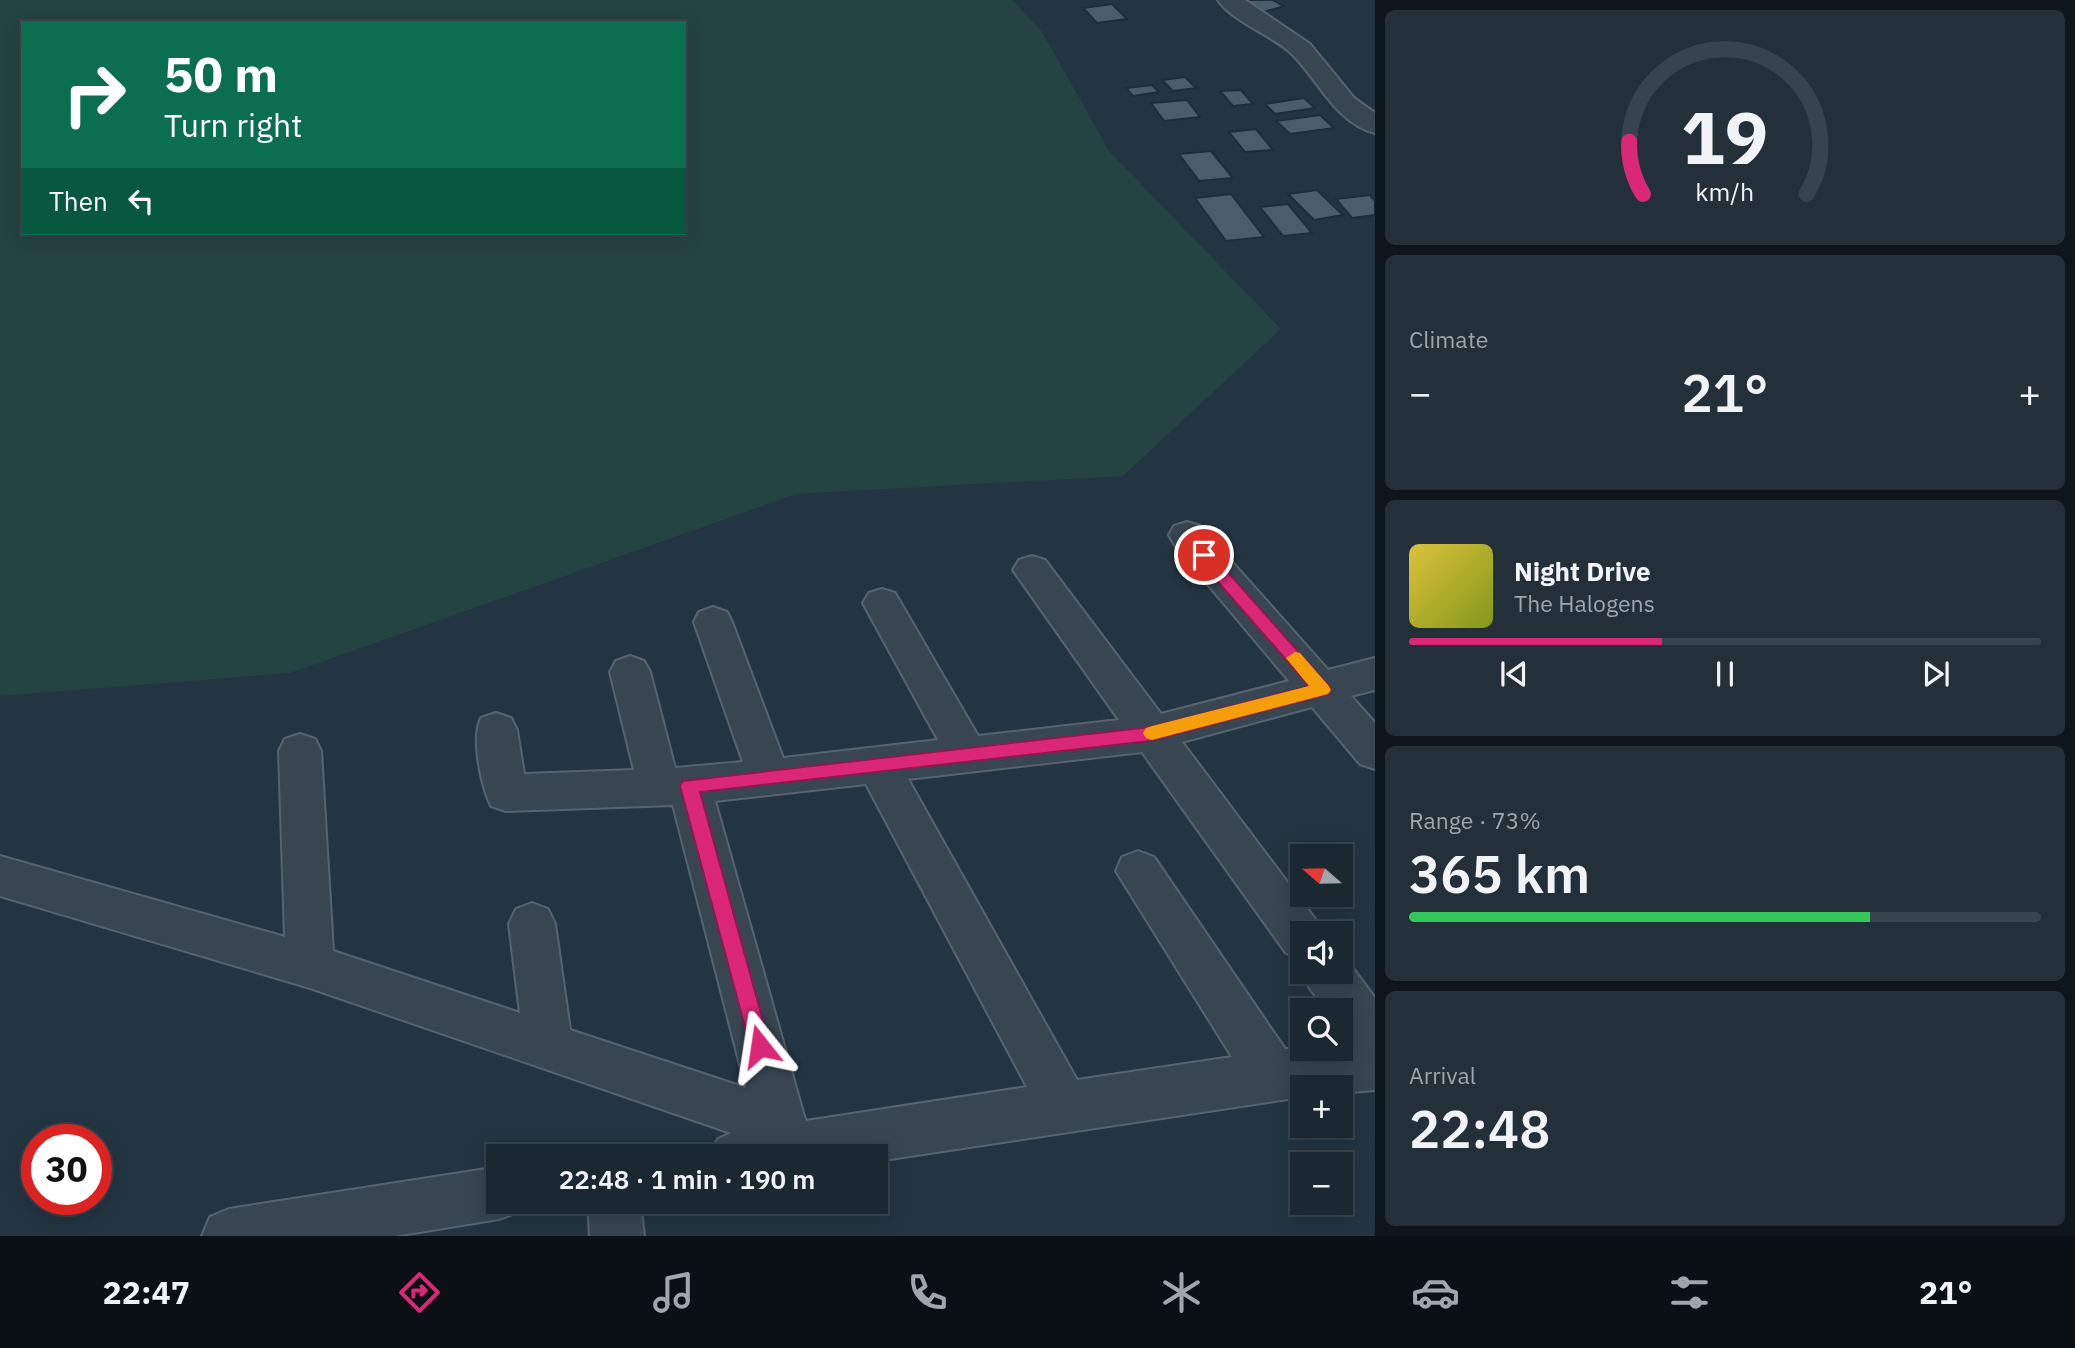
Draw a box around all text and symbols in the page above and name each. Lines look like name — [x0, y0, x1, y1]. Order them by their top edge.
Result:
text: 50 m — [164, 42, 278, 105]
icon: right — [49, 49, 140, 140]
text: 19 — [1681, 89, 1769, 184]
text: Turn right — [164, 104, 302, 146]
text: km/h — [1696, 174, 1754, 207]
icon: left — [122, 182, 160, 220]
text: Then — [49, 184, 108, 218]
text: Climate — [1409, 324, 1488, 354]
text: 21° — [1682, 359, 1768, 426]
text: − — [1409, 368, 1432, 417]
text: + — [2018, 368, 2041, 417]
pin — [1174, 525, 1234, 585]
icon: arrive — [1185, 536, 1223, 574]
text: Night Drive — [1514, 554, 1651, 588]
text: The Halogens — [1514, 588, 1655, 618]
icon: previous — [1495, 655, 1533, 693]
icon: pause — [1706, 655, 1744, 693]
icon: next — [1917, 655, 1955, 693]
text: Range · 73% — [1409, 805, 1541, 835]
text: 365 km — [1409, 840, 1590, 907]
north arrow — [1290, 844, 1353, 906]
map controls — [1290, 844, 1353, 1215]
button: sound — [1290, 921, 1353, 984]
button: search — [1290, 998, 1353, 1061]
position arrow — [723, 1009, 797, 1083]
text: Arrival — [1409, 1060, 1476, 1090]
button: + — [1290, 1075, 1353, 1138]
text: 22:48 — [1409, 1095, 1550, 1162]
speed limit sign: 30 — [21, 1124, 112, 1215]
button: − — [1290, 1152, 1353, 1215]
text: 22:48 · 1 min · 190 m — [559, 1162, 815, 1196]
icon: directions — [395, 1268, 444, 1317]
icon: music — [649, 1268, 698, 1317]
icon: phone — [903, 1268, 952, 1317]
icon: climate — [1157, 1268, 1206, 1317]
icon: car — [1411, 1268, 1460, 1317]
icon: filters — [1665, 1268, 1714, 1317]
text: 22:47 — [103, 1271, 190, 1313]
text: 21° — [1919, 1271, 1972, 1313]

